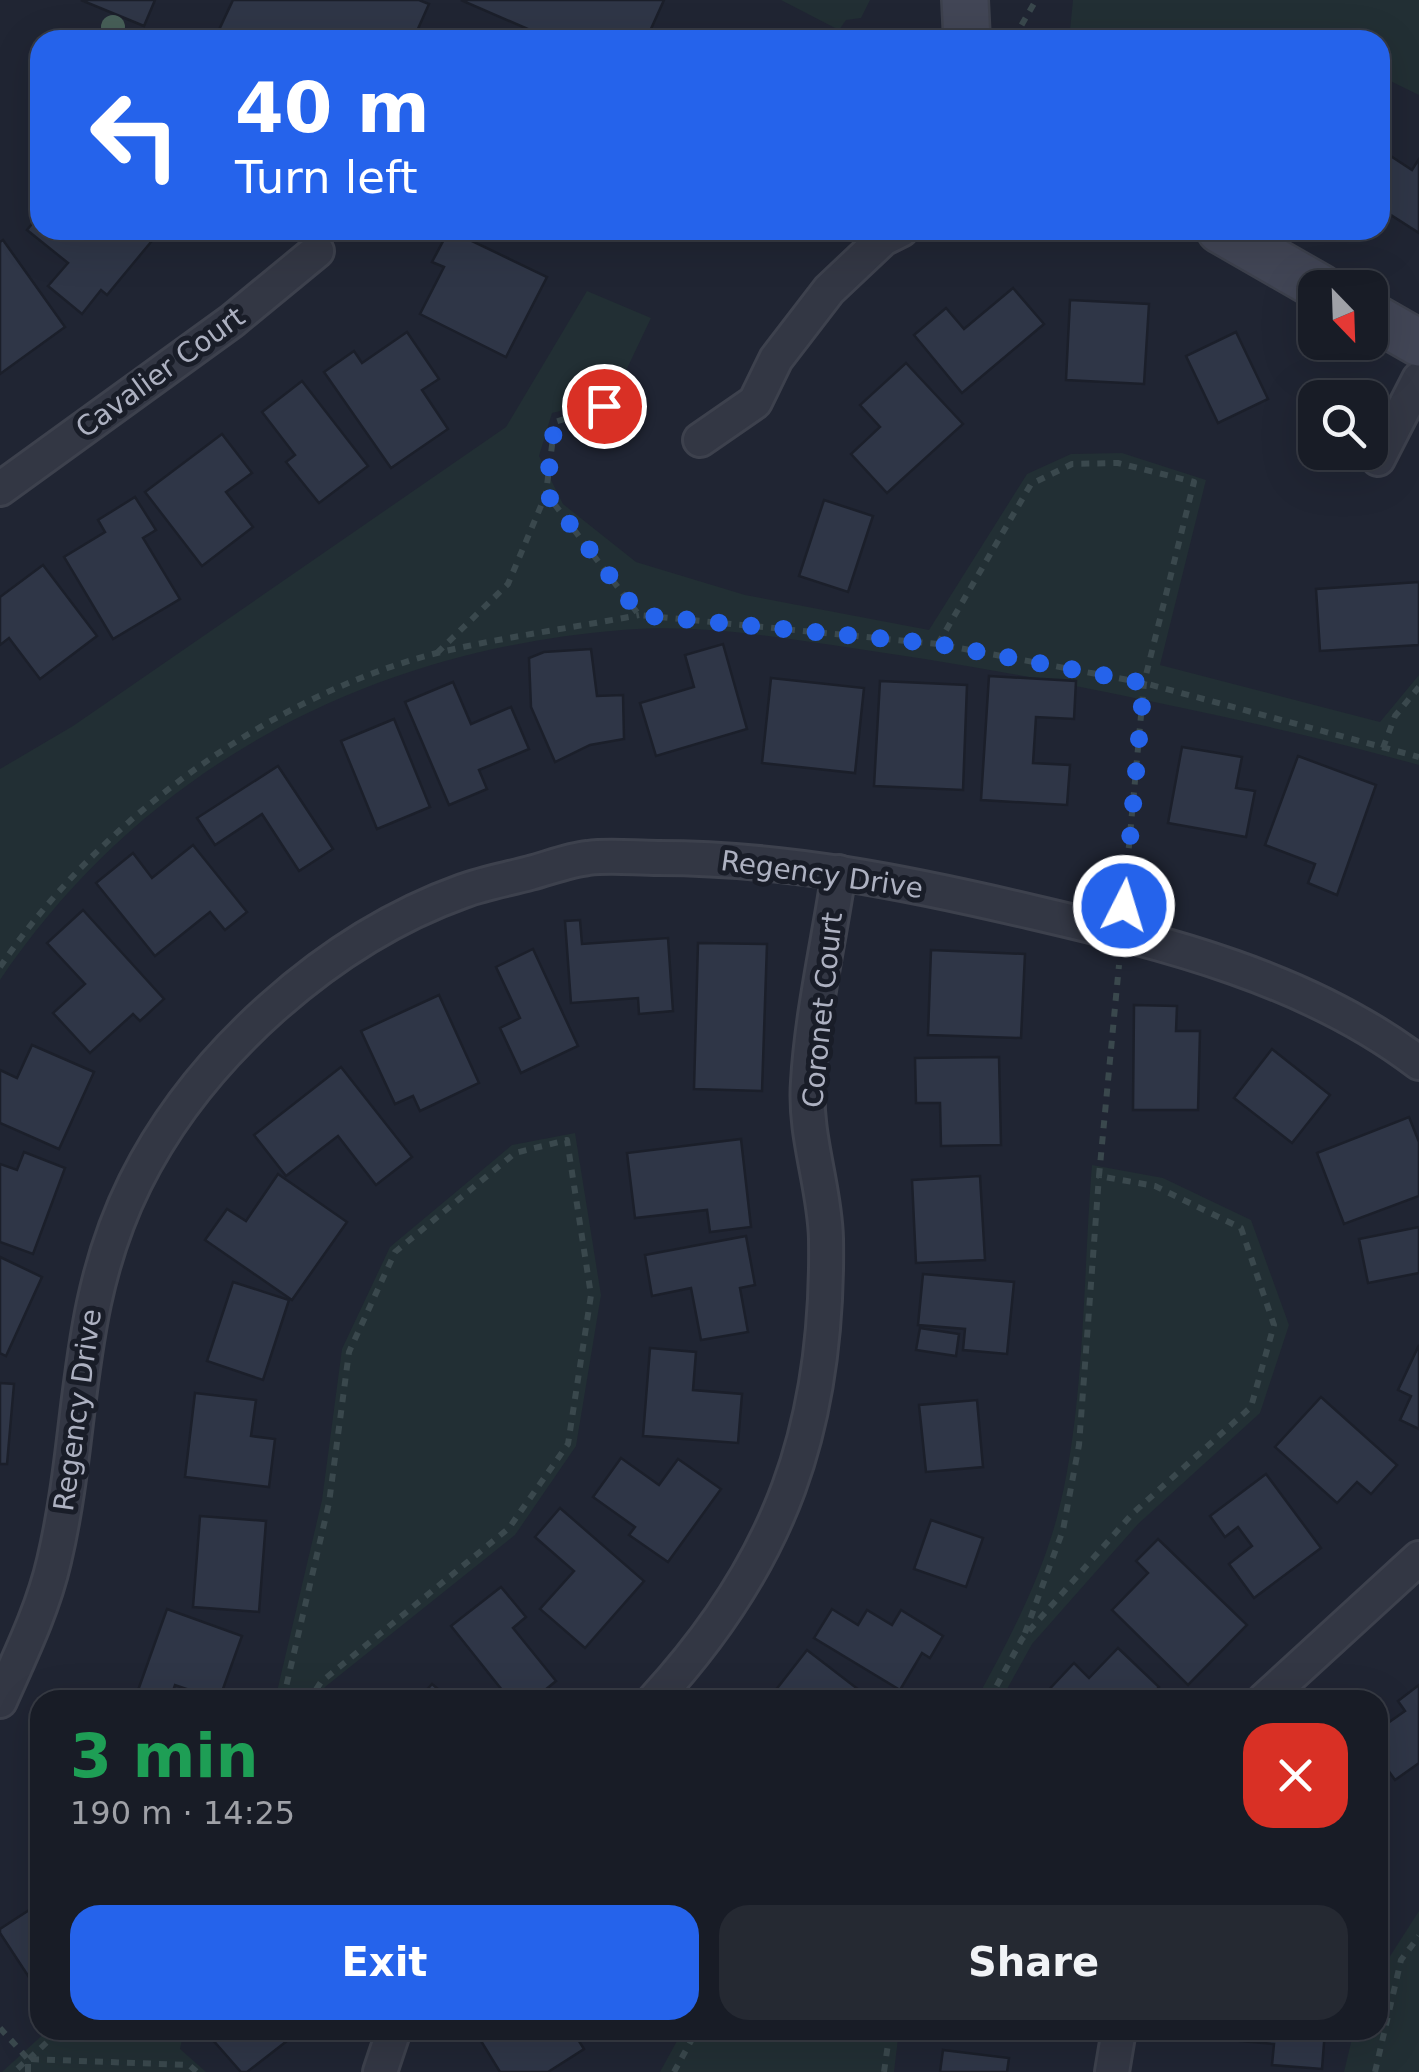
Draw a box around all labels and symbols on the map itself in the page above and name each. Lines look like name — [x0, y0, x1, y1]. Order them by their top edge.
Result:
north arrow — [1298, 270, 1388, 360]
street label: Cavalier Court — [69, 300, 251, 445]
pin — [562, 364, 647, 449]
street label: Regency Drive — [719, 844, 925, 905]
position arrow — [1072, 854, 1176, 958]
street label: Coronet Court — [796, 911, 849, 1109]
street label: Regency Drive — [47, 1307, 108, 1513]

